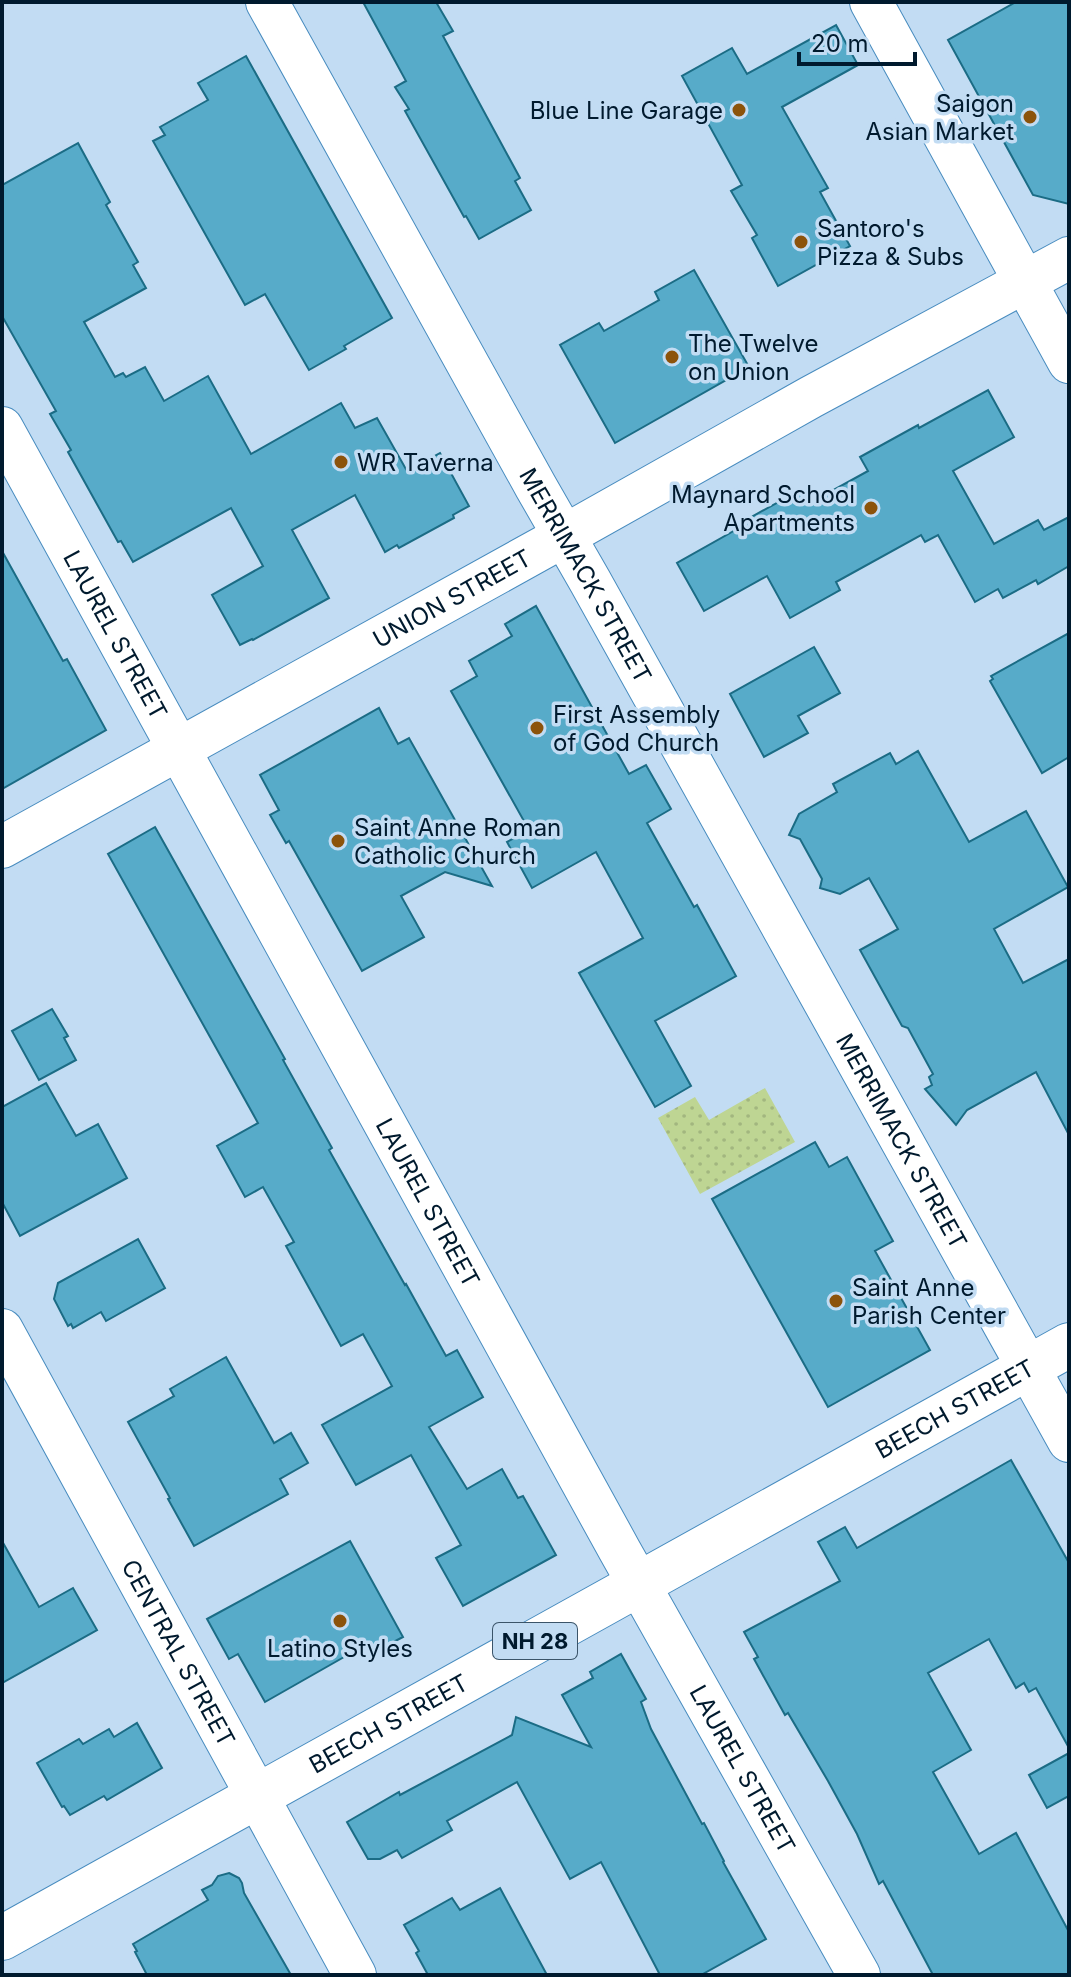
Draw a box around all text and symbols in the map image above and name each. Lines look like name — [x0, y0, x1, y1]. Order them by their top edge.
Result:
scale bar — [799, 16, 915, 66]
text: 20 m — [811, 29, 869, 58]
place label: Saigon Asian Market — [866, 89, 1014, 146]
place label: Blue Line Garage — [530, 96, 723, 125]
marker: Blue Line Garage — [730, 101, 748, 119]
marker: Saigon Asian Market — [1021, 108, 1039, 126]
place label: Santoro's Pizza & Subs — [817, 214, 964, 271]
marker: Santoro's Pizza & Subs — [792, 233, 810, 251]
place label: The Twelve on Union — [688, 329, 819, 386]
marker: The Twelve on Union — [663, 348, 681, 366]
place label: WR Taverna — [357, 448, 494, 477]
marker: WR Taverna — [332, 453, 350, 471]
street label: MERRIMACK STREET — [514, 463, 658, 688]
place label: Maynard School Apartments — [671, 480, 855, 537]
marker: Maynard School Apartments — [862, 499, 880, 517]
street label: UNION STREET — [368, 543, 536, 654]
street label: LAUREL STREET — [58, 545, 174, 724]
place label: First Assembly of God Church — [553, 700, 720, 757]
marker: First Assembly of God Church — [528, 719, 546, 737]
place label: Saint Anne Roman Catholic Church — [354, 813, 561, 870]
marker: Saint Anne Roman Catholic Church — [329, 832, 347, 850]
street label: MERRIMACK STREET — [830, 1028, 973, 1254]
street label: LAUREL STREET — [370, 1113, 486, 1292]
place label: Saint Anne Parish Center — [852, 1273, 1006, 1330]
marker: Saint Anne Parish Center — [827, 1292, 845, 1310]
street label: BEECH STREET — [870, 1353, 1039, 1464]
street label: CENTRAL STREET — [116, 1554, 241, 1751]
marker: Latino Styles — [331, 1612, 349, 1630]
road number: NH 28 — [493, 1623, 577, 1659]
place label: Latino Styles — [267, 1634, 413, 1663]
street label: BEECH STREET — [304, 1668, 473, 1779]
street label: LAUREL STREET — [684, 1680, 802, 1858]

